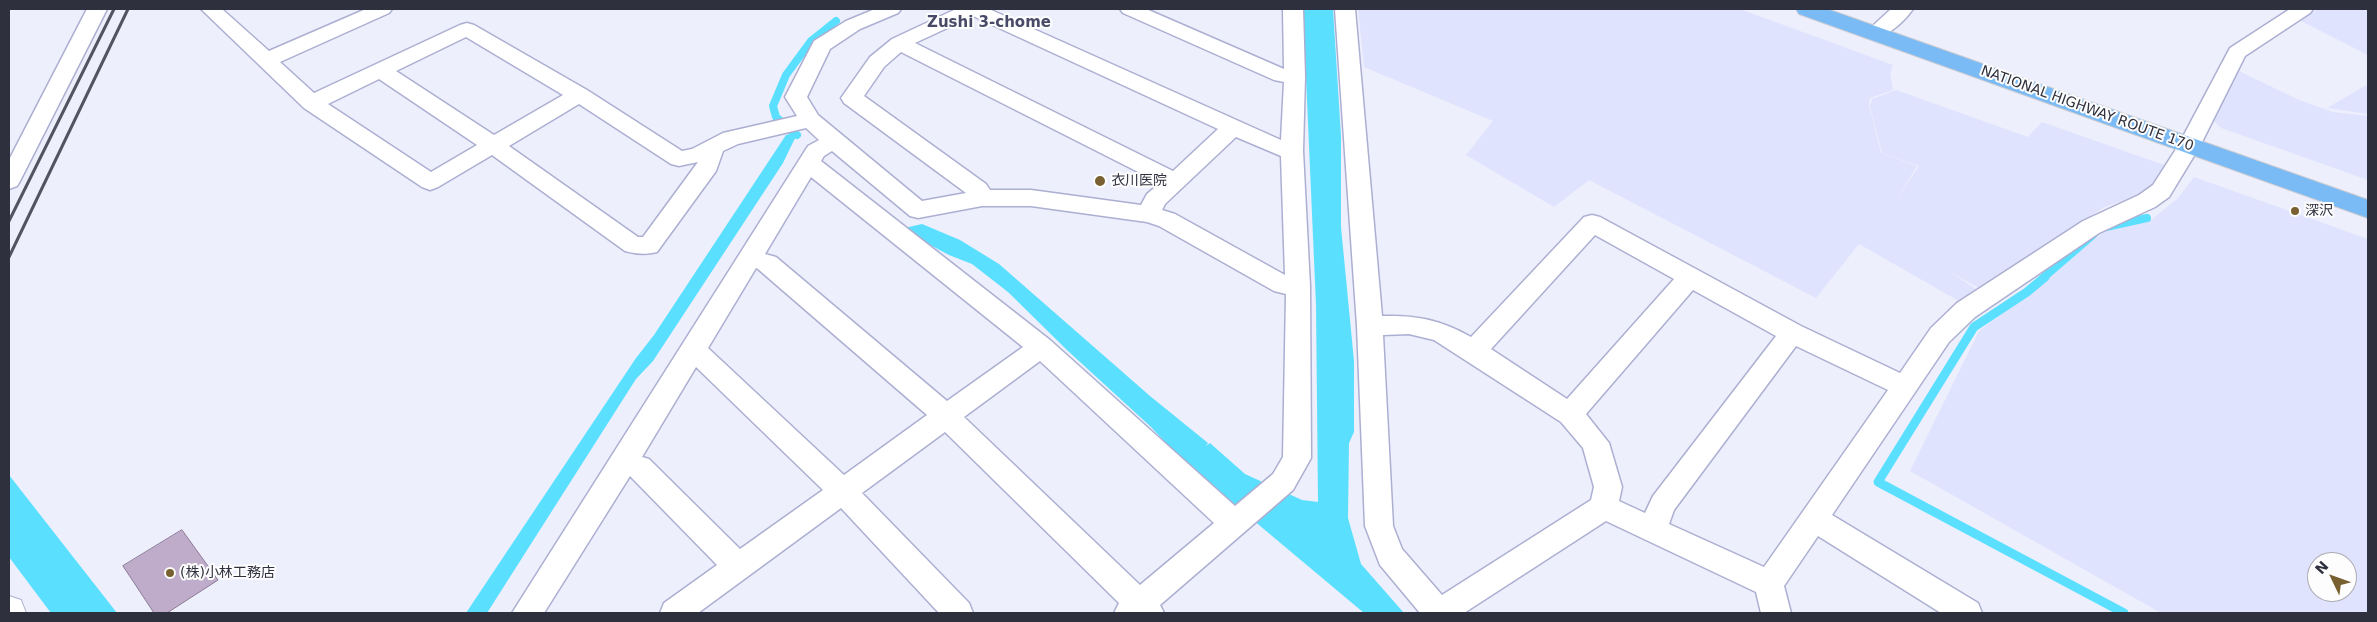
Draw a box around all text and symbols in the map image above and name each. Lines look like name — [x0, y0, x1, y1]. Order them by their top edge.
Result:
district label: Zushi 3-chome — [927, 14, 1051, 32]
street label: NATIONAL HIGHWAY ROUTE 170 — [1978, 63, 2196, 155]
place label: 衣川医院 — [1111, 173, 1167, 189]
marker: 衣川医院 — [1093, 174, 1107, 188]
place label: 深沢 — [2305, 203, 2333, 219]
marker: 深沢 — [2289, 205, 2301, 217]
north arrow — [2307, 552, 2357, 602]
text: N — [2312, 558, 2331, 577]
place label: (株)小林工務店 — [180, 565, 275, 581]
marker: (株)小林工務店 — [164, 567, 176, 579]

